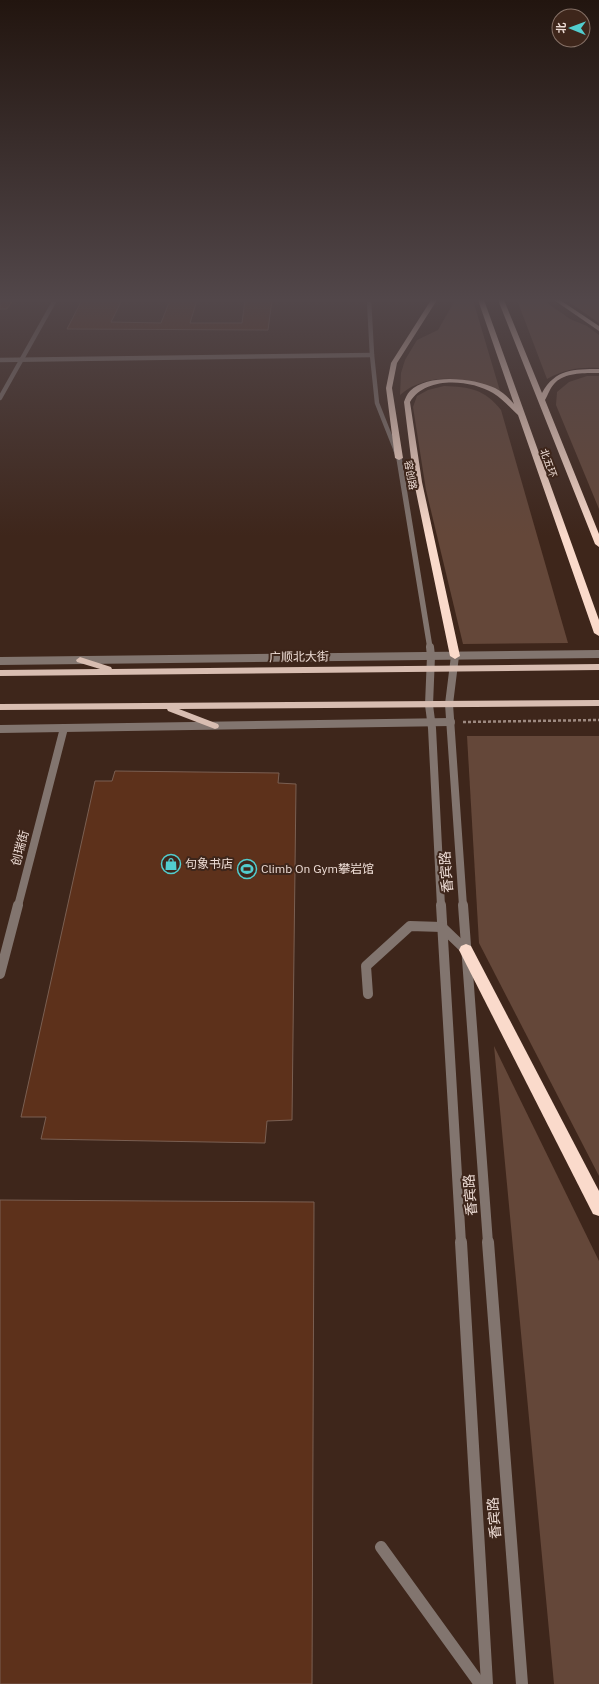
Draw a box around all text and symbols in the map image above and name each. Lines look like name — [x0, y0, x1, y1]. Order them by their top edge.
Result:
north arrow — [551, 8, 591, 48]
text: 北 — [554, 22, 568, 33]
street label: 北五环 — [537, 447, 560, 479]
street label: 容创路 — [402, 459, 420, 491]
street label: 广顺北大街 — [269, 648, 329, 665]
street label: 创瑞街 — [8, 829, 31, 867]
street label: 香宾路 — [436, 850, 456, 894]
shop icon: 句象书店 — [160, 853, 182, 875]
place label: 句象书店 — [185, 856, 233, 871]
sports icon: Climb On Gym攀岩馆 — [236, 858, 258, 880]
place label: Climb On Gym攀岩馆 — [261, 861, 374, 876]
street label: 香宾路 — [460, 1173, 480, 1217]
street label: 香宾路 — [484, 1496, 504, 1540]

